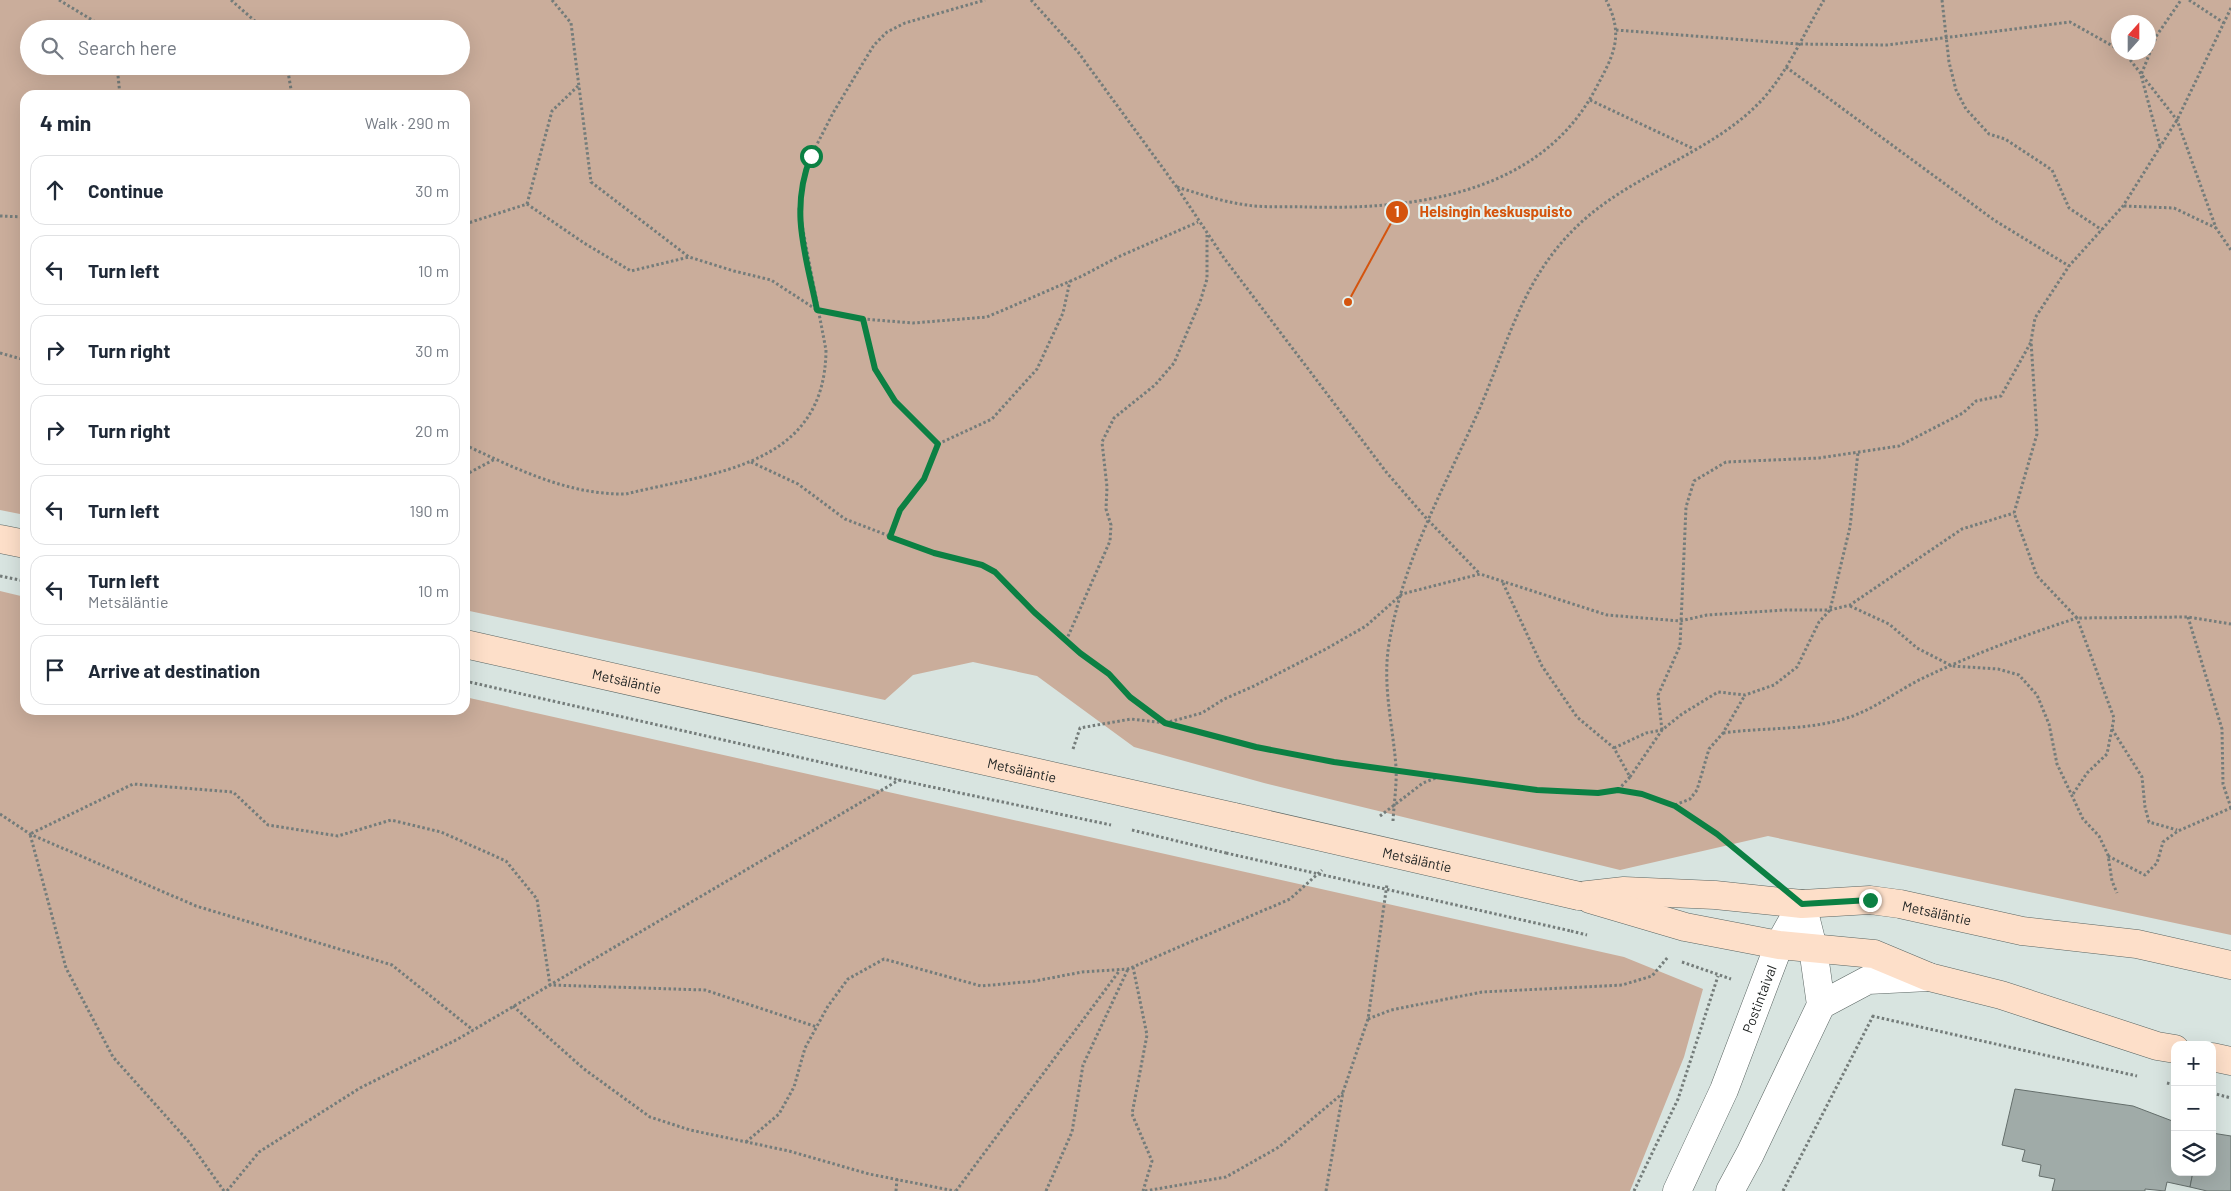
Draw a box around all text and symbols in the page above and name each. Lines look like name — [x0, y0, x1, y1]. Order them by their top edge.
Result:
north arrow — [2111, 15, 2156, 60]
search box — [20, 20, 470, 75]
icon: search — [38, 34, 66, 62]
text: Search here — [78, 36, 177, 59]
text: 4 min — [40, 110, 91, 135]
text: Walk · 290 m — [365, 113, 450, 132]
route start — [800, 145, 823, 168]
icon: ahead — [41, 176, 69, 204]
text: Continue — [88, 179, 164, 202]
text: 30 m — [415, 181, 449, 200]
callout: Helsingin keskuspuisto — [1385, 197, 1583, 227]
text: 1 — [1394, 202, 1400, 220]
text: Helsingin keskuspuisto — [1420, 202, 1572, 220]
icon: left — [41, 256, 69, 284]
text: Turn left — [88, 259, 159, 282]
text: 10 m — [418, 261, 449, 280]
icon: right — [41, 336, 69, 364]
text: Turn right — [88, 339, 170, 362]
text: 30 m — [415, 341, 449, 360]
icon: right — [41, 416, 69, 444]
text: Turn right — [88, 419, 170, 442]
text: 20 m — [415, 421, 449, 440]
icon: left — [41, 496, 69, 524]
text: Turn left — [88, 499, 159, 522]
text: 190 m — [410, 501, 449, 520]
text: Turn left — [88, 569, 159, 592]
icon: left — [41, 576, 69, 604]
text: 10 m — [418, 581, 449, 600]
text: Metsäläntie — [88, 592, 168, 611]
icon: arrive — [41, 656, 69, 684]
text: Arrive at destination — [88, 659, 260, 682]
street label: Metsäläntie — [591, 664, 663, 696]
street label: Metsäläntie — [986, 753, 1058, 785]
street label: Metsäläntie — [1381, 843, 1453, 875]
route end — [1859, 889, 1882, 912]
street label: Metsäläntie — [1901, 896, 1973, 928]
street label: Postintaival — [1738, 962, 1779, 1035]
map controls — [2171, 1041, 2216, 1176]
button: + — [2171, 1041, 2216, 1086]
button: − — [2171, 1086, 2216, 1131]
button: layers — [2171, 1131, 2216, 1176]

